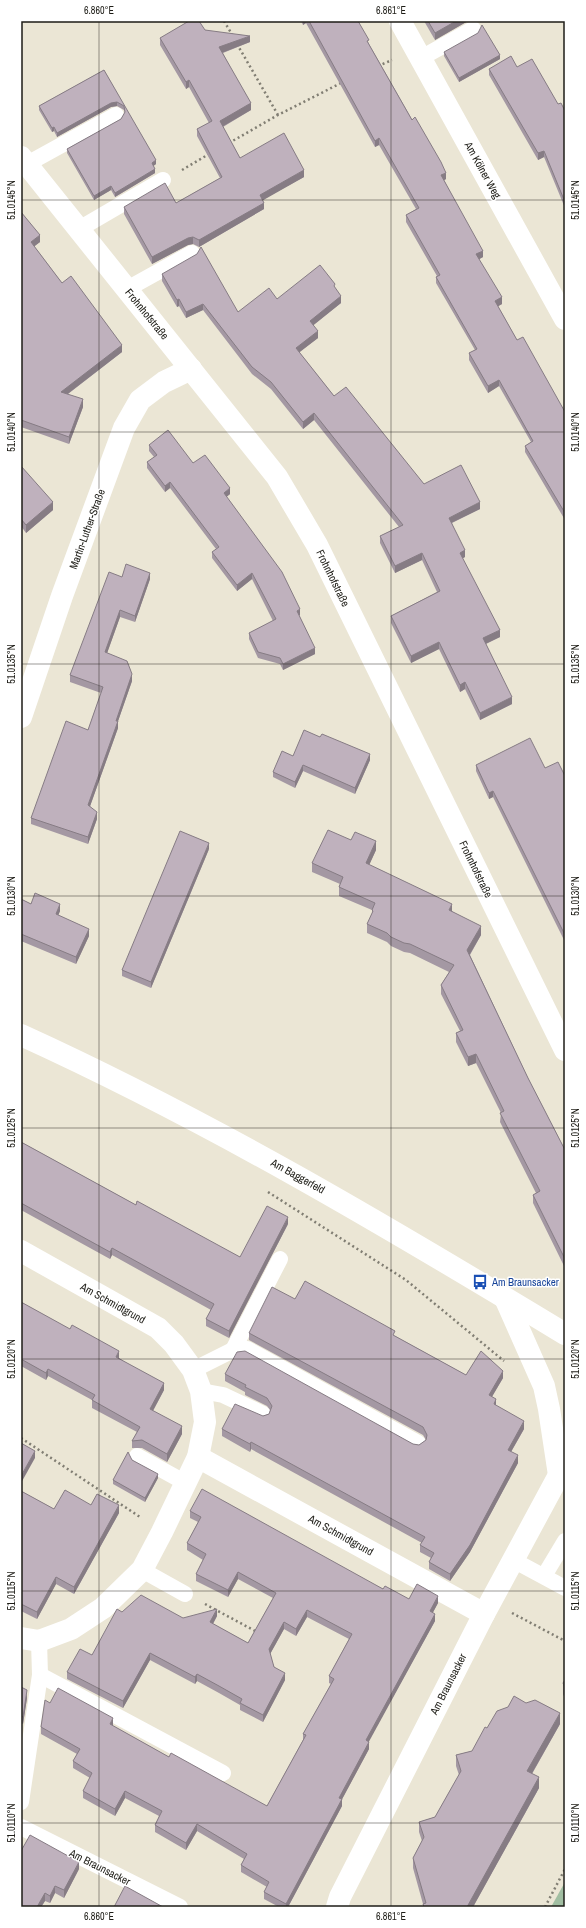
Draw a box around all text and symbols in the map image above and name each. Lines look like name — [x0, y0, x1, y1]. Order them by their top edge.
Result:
text: 6.860°E — [84, 4, 114, 17]
text: 6.861°E — [376, 4, 406, 17]
street label: Am Kölner Weg — [461, 138, 504, 201]
text: 51.0145°N — [5, 180, 18, 220]
text: 51.0145°N — [569, 180, 582, 220]
street label: Frohnhofstraße — [122, 286, 172, 342]
text: 51.0140°N — [5, 412, 18, 452]
text: 51.0140°N — [569, 412, 582, 452]
street label: Martin-Luther-Straße — [66, 487, 108, 571]
street label: Frohnhofstraße — [313, 547, 353, 609]
text: 51.0135°N — [5, 644, 18, 684]
text: 51.0135°N — [569, 644, 582, 684]
street label: Frohnhofstraße — [456, 838, 496, 900]
text: 51.0130°N — [5, 876, 18, 916]
text: 51.0130°N — [569, 876, 582, 916]
text: 51.0125°N — [5, 1108, 18, 1148]
text: 51.0125°N — [569, 1108, 582, 1148]
street label: Am Baggerfeld — [268, 1155, 327, 1197]
bus stop icon: Am Braunsacker — [471, 1273, 489, 1291]
place label: Am Braunsacker — [491, 1275, 559, 1289]
street label: Am Schmidtgrund — [77, 1279, 148, 1327]
text: 51.0120°N — [5, 1339, 18, 1379]
text: 51.0120°N — [569, 1339, 582, 1379]
street label: Am Schmidtgrund — [305, 1511, 376, 1559]
text: 51.0115°N — [5, 1571, 18, 1610]
text: 51.0115°N — [569, 1571, 582, 1610]
street label: Am Braunsacker — [426, 1651, 469, 1718]
text: 51.0110°N — [5, 1803, 18, 1842]
text: 51.0110°N — [569, 1803, 582, 1842]
street label: Am Braunsacker — [66, 1845, 133, 1888]
text: 6.860°E — [84, 1910, 114, 1923]
text: 6.861°E — [376, 1910, 406, 1923]

